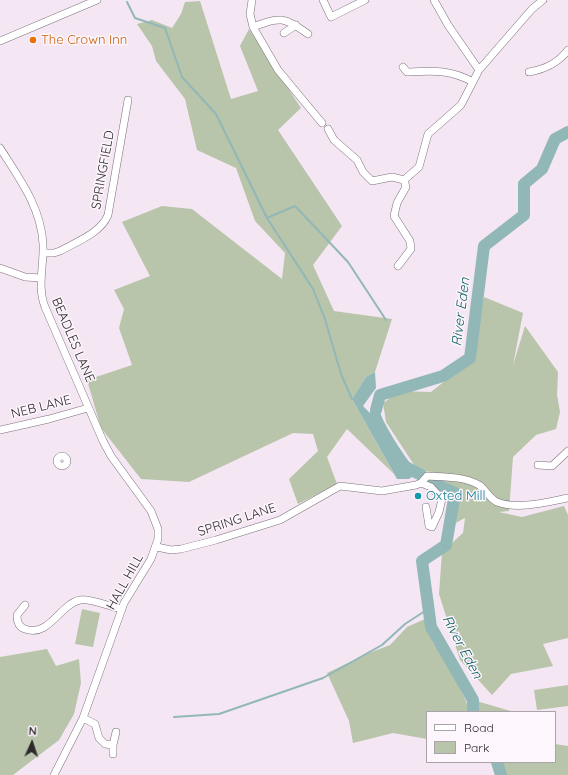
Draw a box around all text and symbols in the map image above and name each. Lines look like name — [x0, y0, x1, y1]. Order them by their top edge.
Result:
place label: The Crown Inn — [41, 32, 127, 48]
marker: The Crown Inn — [28, 35, 38, 45]
street label: SPRINGFIELD — [88, 129, 118, 211]
water label: River Eden — [448, 277, 474, 347]
street label: BEADLES LANE — [48, 295, 98, 385]
street label: NEB LANE — [10, 392, 72, 422]
place label: Oxted Mill — [426, 488, 485, 504]
marker: Oxted Mill — [413, 491, 423, 501]
street label: SPRING LANE — [196, 500, 278, 540]
street label: HALL HILL — [103, 551, 147, 613]
water label: River Eden — [438, 613, 486, 681]
legend — [426, 711, 556, 763]
text: Road — [464, 720, 494, 735]
north arrow — [12, 723, 52, 763]
text: N — [28, 724, 37, 738]
text: Park — [464, 740, 489, 755]

